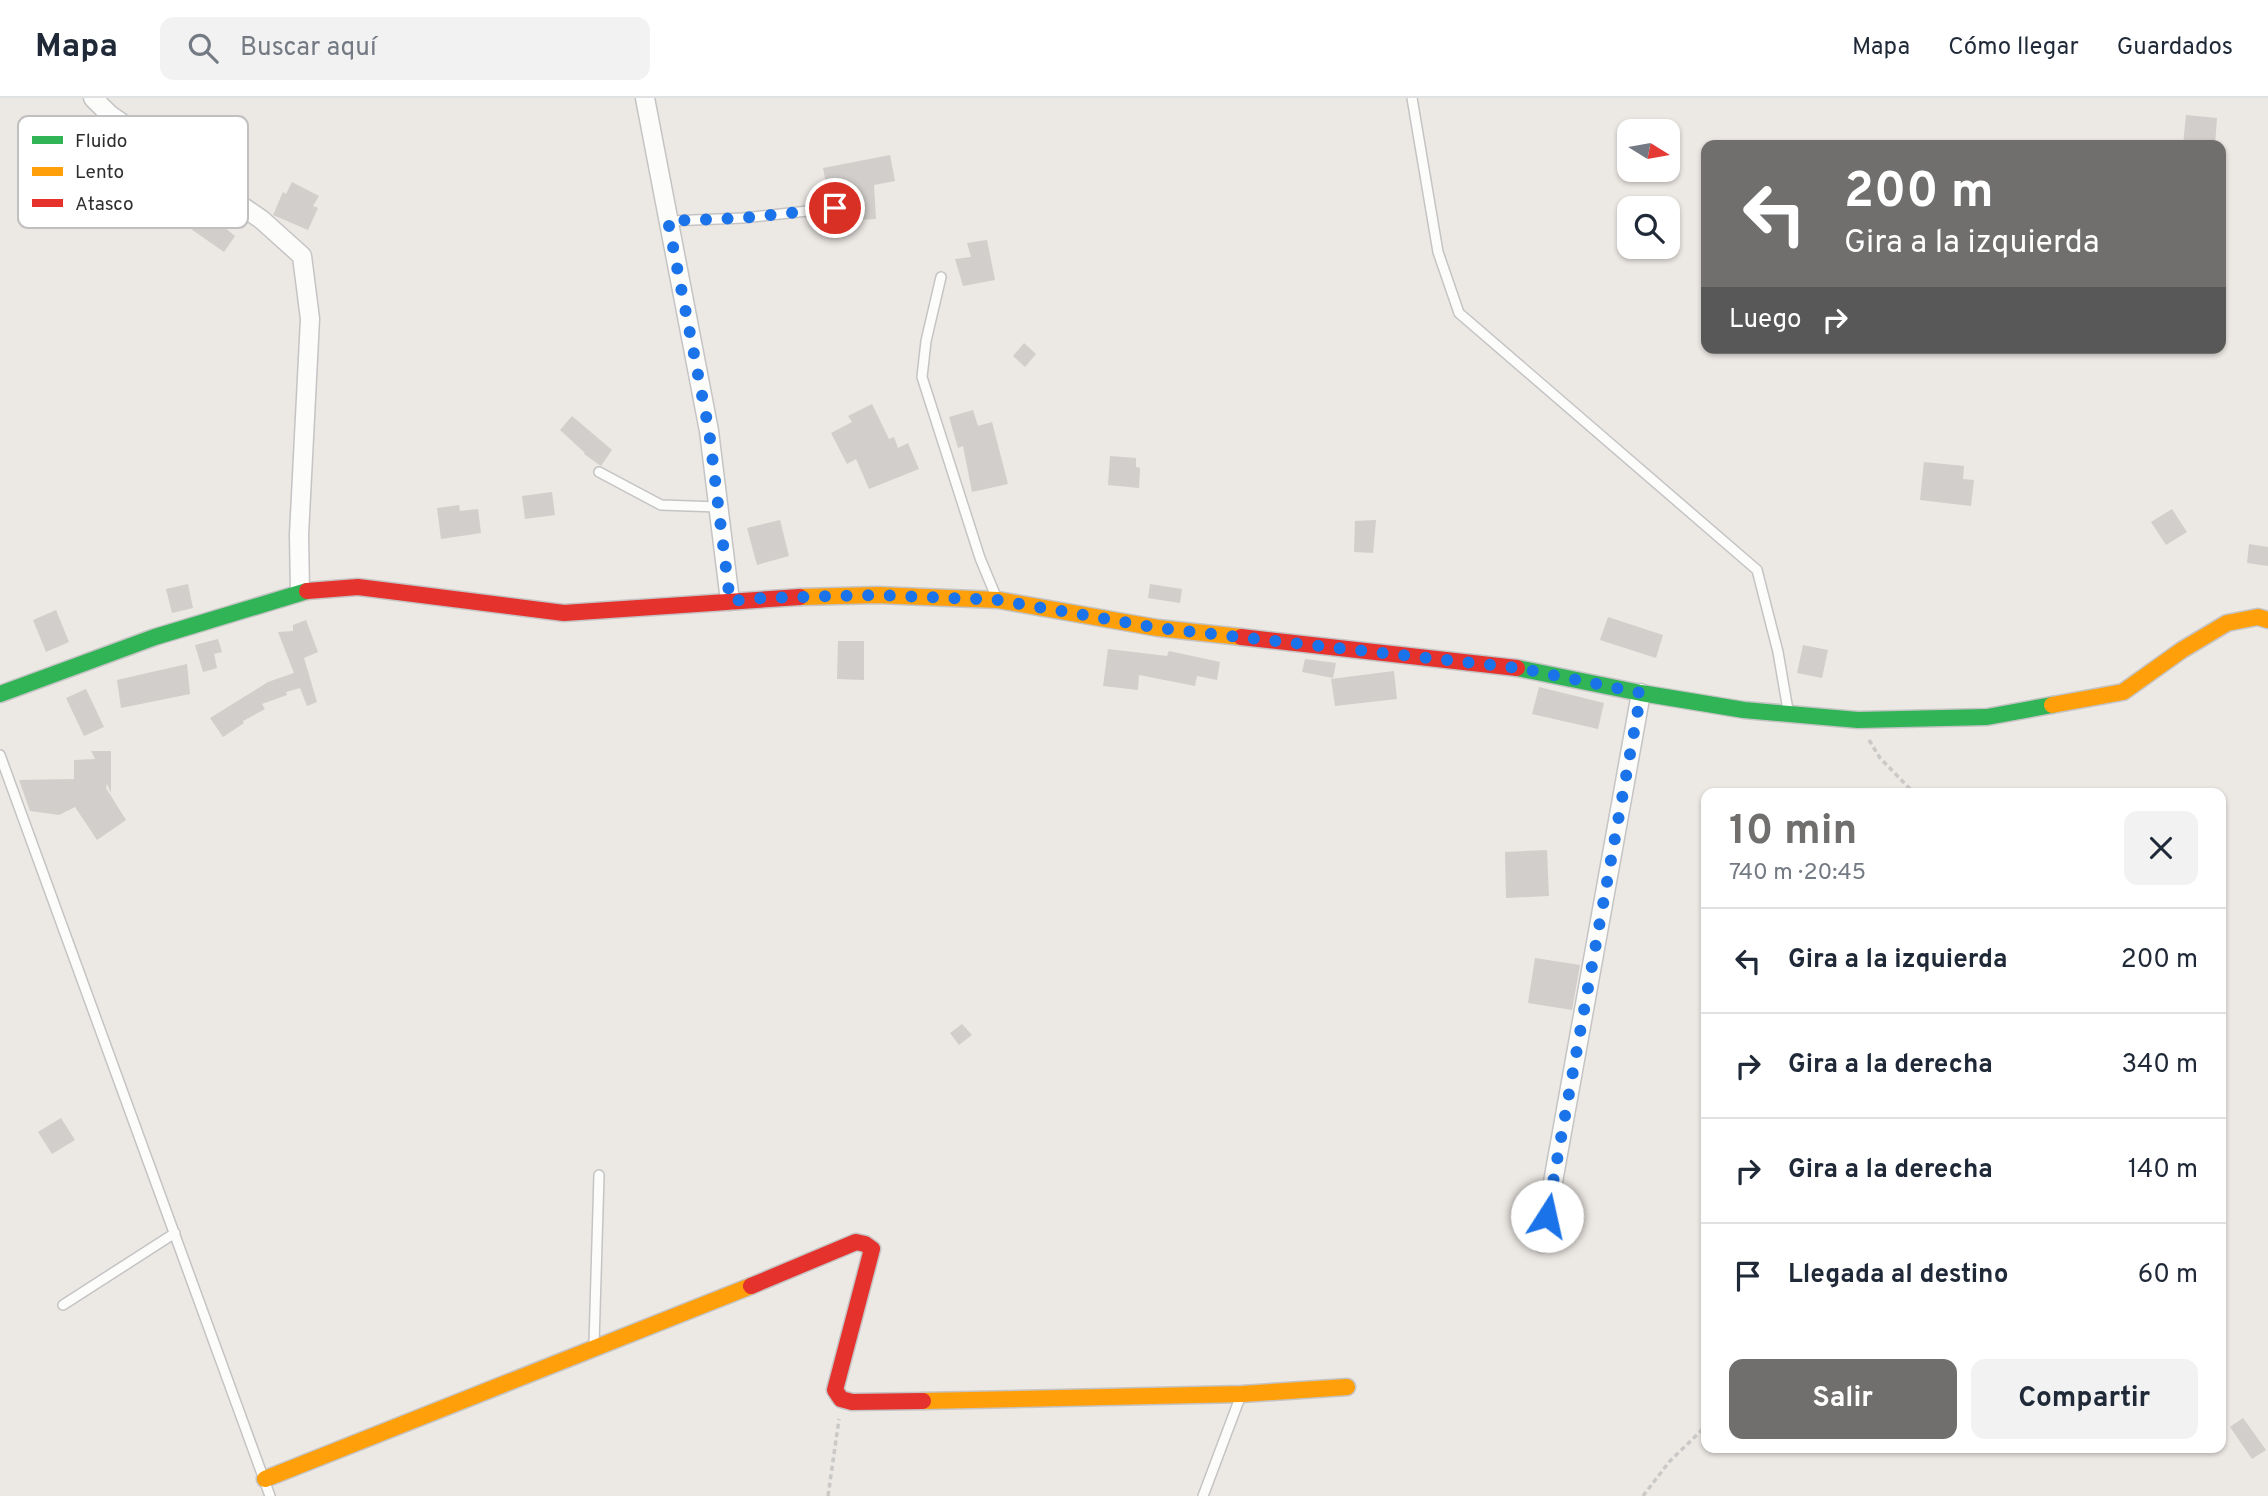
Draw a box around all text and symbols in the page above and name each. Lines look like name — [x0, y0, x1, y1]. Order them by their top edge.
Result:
search box — [160, 17, 650, 80]
text: Mapa — [35, 27, 118, 69]
icon: search — [184, 29, 222, 67]
text: Buscar aquí — [240, 32, 377, 65]
text: Mapa — [1852, 33, 1910, 63]
text: Cómo llegar — [1948, 33, 2079, 63]
text: Guardados — [2117, 33, 2233, 63]
legend — [18, 116, 248, 228]
north arrow — [1617, 119, 1680, 182]
map controls — [1617, 119, 1680, 259]
text: Fluido — [75, 130, 127, 154]
text: Lento — [75, 161, 124, 185]
text: 200 m — [1844, 163, 1994, 225]
icon: left — [1729, 168, 1820, 259]
pin — [805, 178, 865, 238]
icon: arrive — [816, 189, 854, 227]
text: Atasco — [75, 193, 134, 217]
button: search — [1617, 196, 1680, 259]
text: Gira a la izquierda — [1844, 224, 2100, 264]
icon: right — [1816, 301, 1854, 339]
text: Luego — [1729, 304, 1802, 337]
text: 10 min — [1729, 806, 1857, 859]
button: close — [2124, 811, 2198, 885]
text: 740 m · 20:45 — [1729, 859, 1866, 888]
icon: left — [1729, 942, 1767, 980]
text: Gira a la izquierda — [1788, 944, 2007, 977]
text: 200 m — [2121, 944, 2198, 977]
icon: right — [1729, 1047, 1767, 1085]
text: Gira a la derecha — [1788, 1049, 1993, 1082]
text: 340 m — [2121, 1049, 2198, 1082]
icon: right — [1729, 1152, 1767, 1190]
text: Gira a la derecha — [1788, 1154, 1993, 1187]
text: 140 m — [2128, 1154, 2198, 1187]
position arrow — [1510, 1179, 1584, 1253]
icon: arrive — [1729, 1257, 1767, 1295]
text: Llegada al destino — [1788, 1259, 2008, 1292]
text: 60 m — [2138, 1259, 2198, 1292]
button: Salir — [1729, 1359, 1957, 1439]
button: Compartir — [1971, 1359, 2198, 1439]

